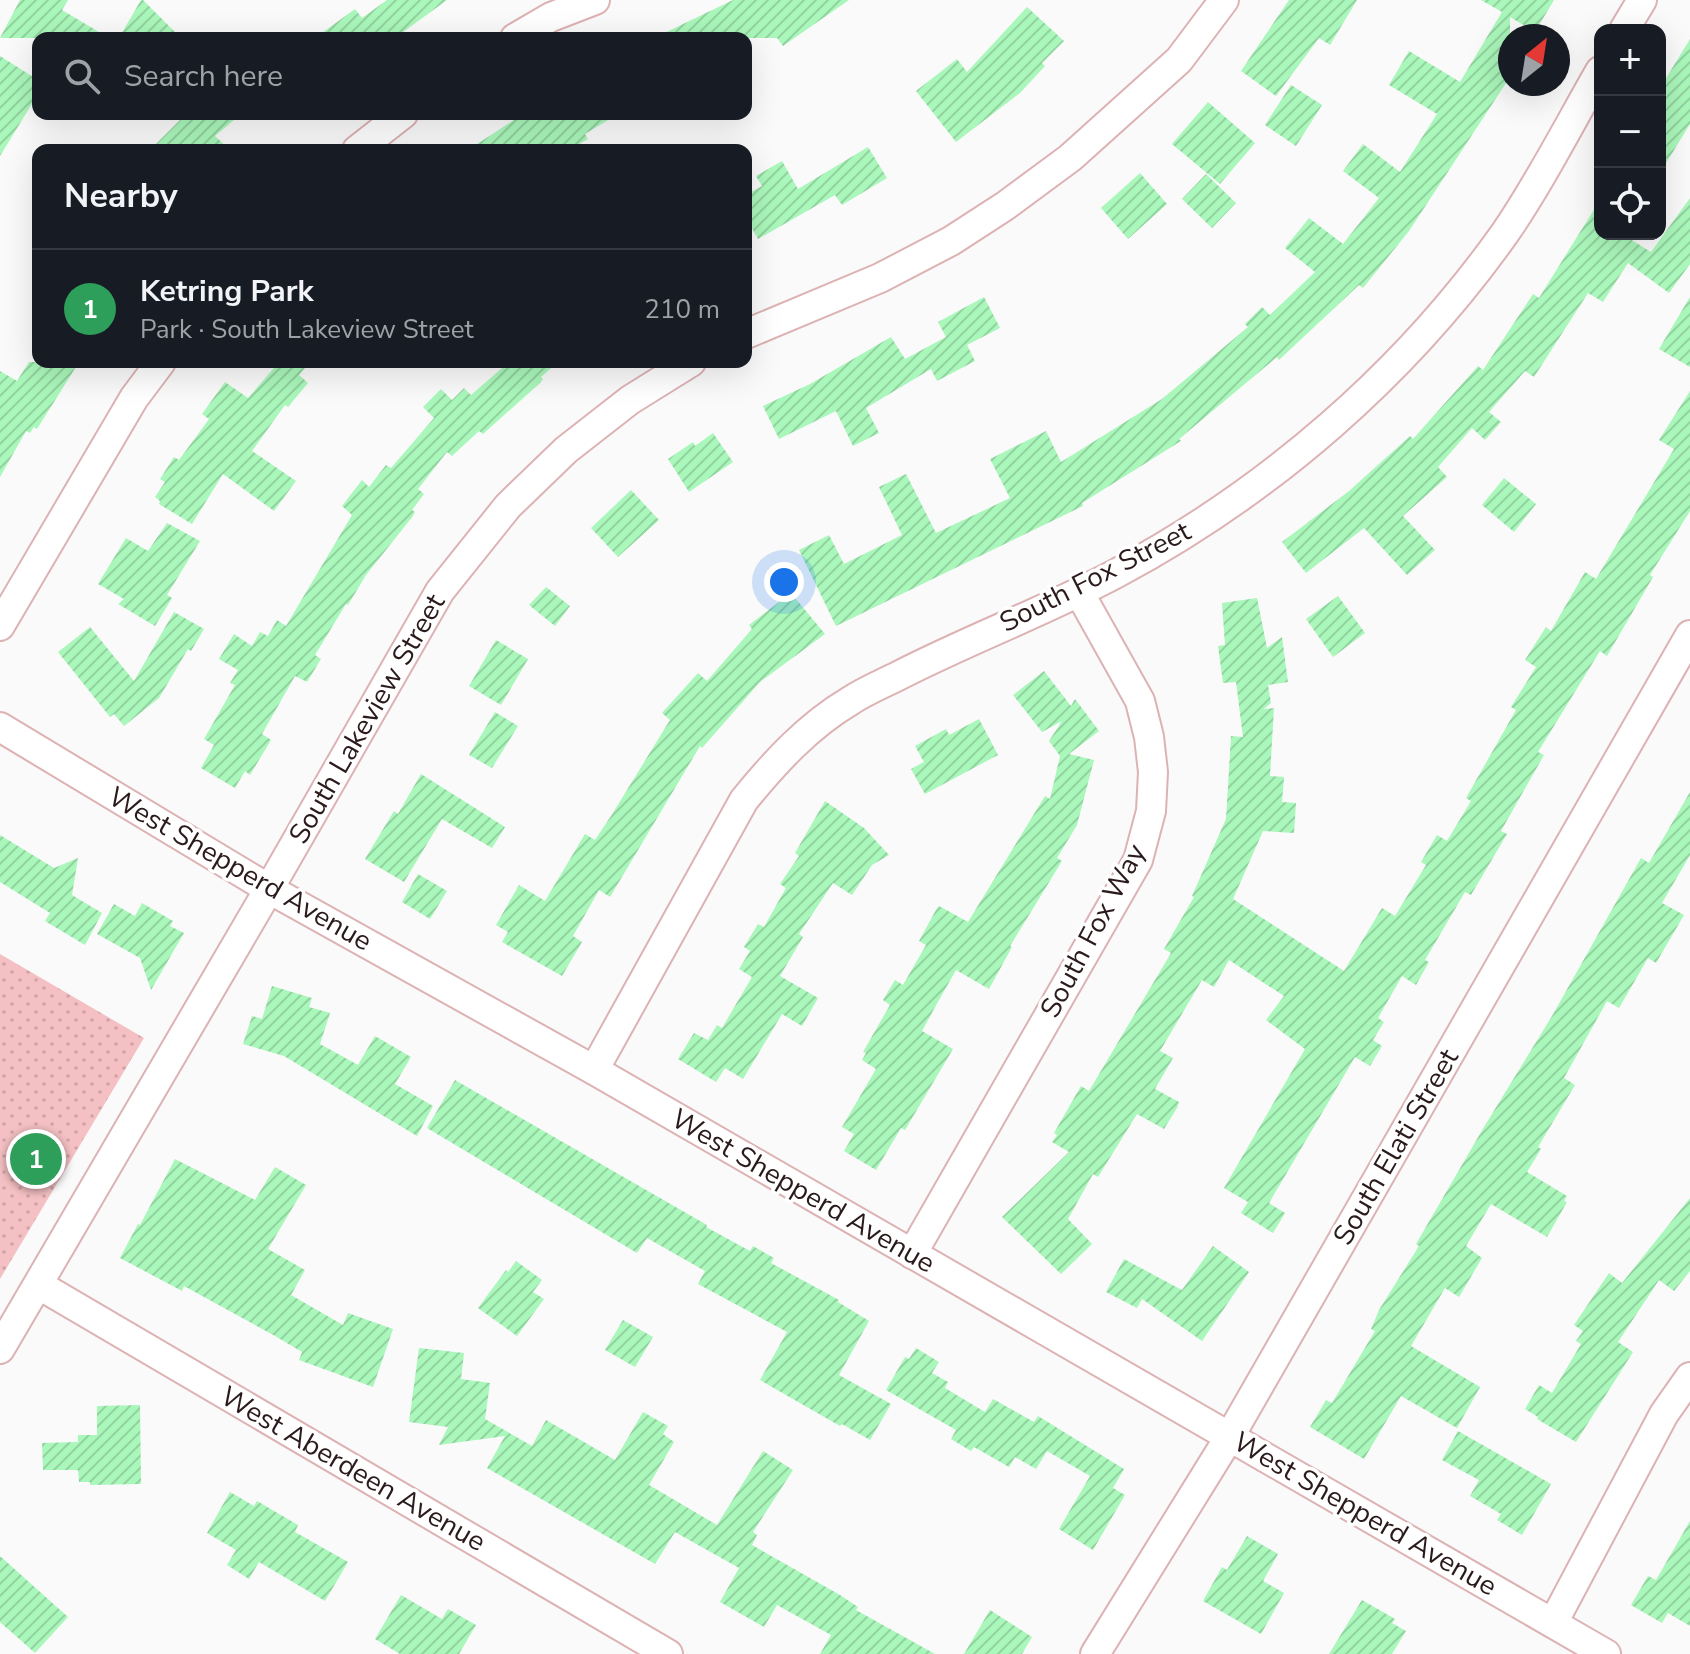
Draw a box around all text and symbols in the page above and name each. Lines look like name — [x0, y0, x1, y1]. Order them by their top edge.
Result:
north arrow — [1498, 24, 1570, 96]
map controls — [1594, 24, 1666, 240]
button: + — [1594, 24, 1666, 96]
search box — [32, 32, 752, 120]
icon: search — [60, 54, 104, 98]
text: Search here — [124, 56, 283, 97]
button: − — [1594, 96, 1666, 168]
button: locate — [1594, 168, 1666, 240]
text: Nearby — [64, 173, 178, 219]
text: Ketring Park — [140, 271, 314, 312]
text: 1 — [82, 292, 98, 327]
text: 210 m — [644, 292, 720, 327]
text: Park · South Lakeview Street — [140, 312, 474, 347]
street label: South Fox Street — [993, 512, 1197, 642]
your location — [764, 562, 804, 602]
street label: South Lakeview Street — [280, 587, 454, 851]
street label: West Shepperd Avenue — [101, 778, 379, 960]
street label: South Fox Way — [1031, 837, 1155, 1025]
street label: South Elati Street — [1324, 1042, 1468, 1252]
street label: West Shepperd Avenue — [664, 1100, 942, 1282]
pin: 1 — [10, 1129, 62, 1189]
street label: West Aberdeen Avenue — [213, 1377, 493, 1561]
street label: West Shepperd Avenue — [1226, 1423, 1504, 1605]

